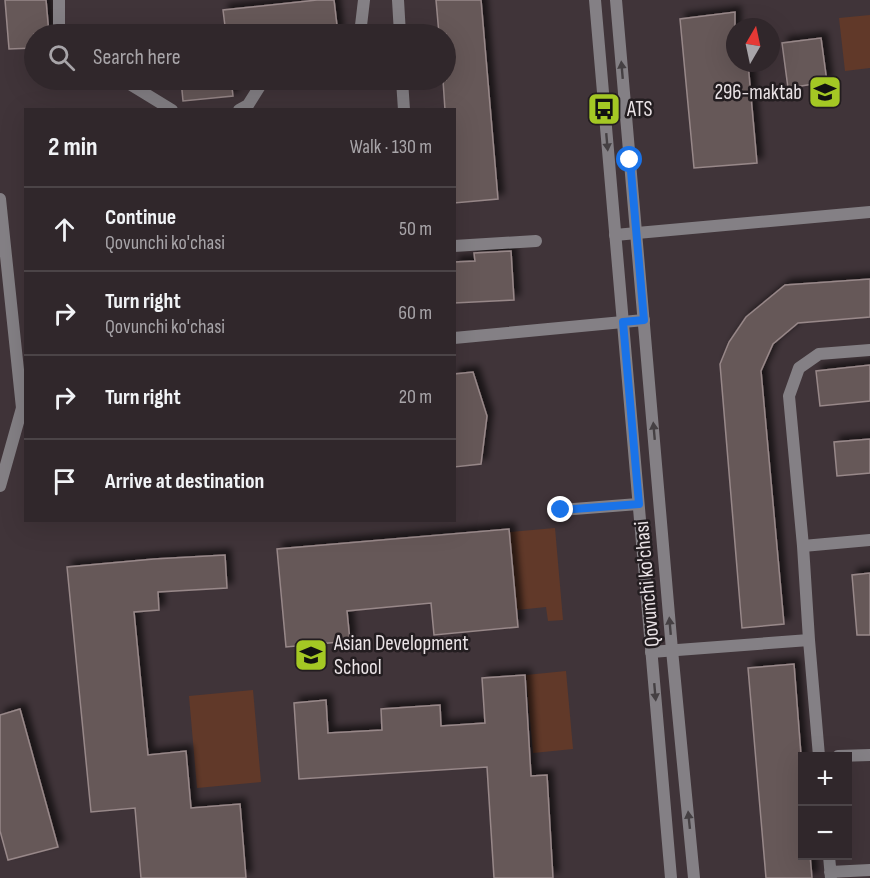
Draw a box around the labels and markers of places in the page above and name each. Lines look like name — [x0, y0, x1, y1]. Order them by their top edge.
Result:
school or university icon: 296-maktab — [807, 74, 843, 110]
place label: 296-maktab — [714, 80, 802, 105]
bus stop icon: ATS — [586, 91, 622, 127]
place label: ATS — [626, 97, 653, 122]
place label: Asian Development School — [333, 631, 469, 680]
school or university icon: Asian Development School — [293, 637, 329, 673]

